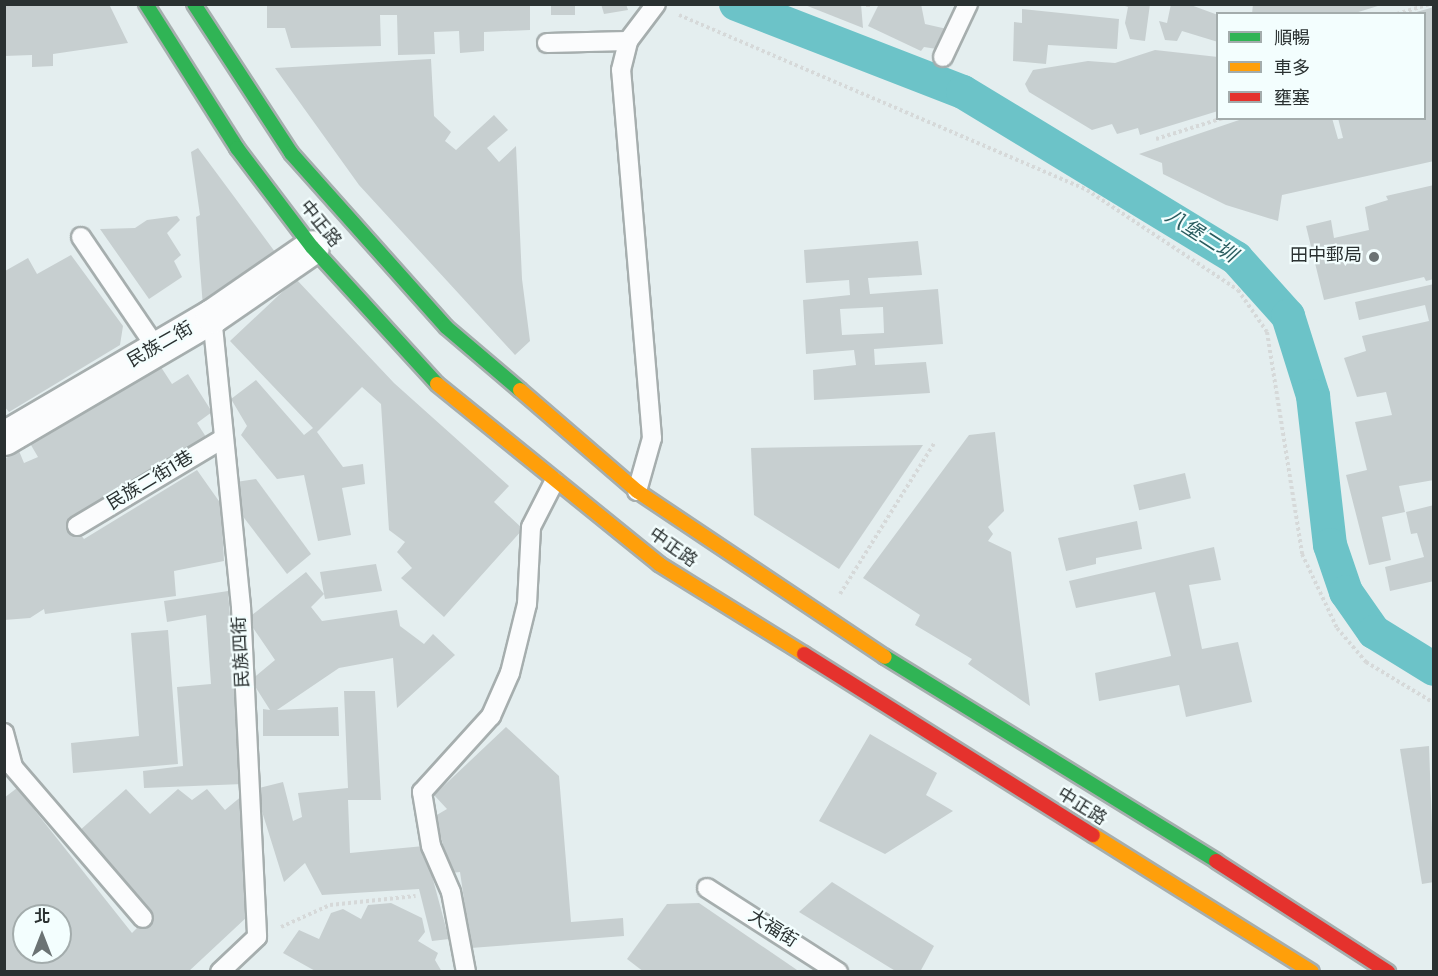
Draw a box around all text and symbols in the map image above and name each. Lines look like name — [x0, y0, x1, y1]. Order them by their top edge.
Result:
legend — [1216, 12, 1426, 120]
text: 順暢 — [1274, 28, 1310, 51]
text: 車多 — [1274, 58, 1310, 81]
text: 壅塞 — [1274, 88, 1310, 111]
street label: 中正路 — [294, 197, 344, 253]
water label: 八堡二圳 — [1160, 205, 1240, 269]
place label: 田中郵局 — [1290, 246, 1362, 268]
marker: 田中郵局 — [1367, 250, 1381, 264]
street label: 民族二街 — [124, 319, 198, 373]
street label: 民族二街1巷 — [104, 448, 198, 516]
street label: 中正路 — [644, 525, 700, 573]
street label: 民族四街 — [230, 615, 256, 689]
street label: 中正路 — [1052, 785, 1110, 831]
north arrow — [12, 904, 72, 964]
street label: 大福街 — [743, 907, 801, 953]
text: 北 — [34, 908, 50, 928]

